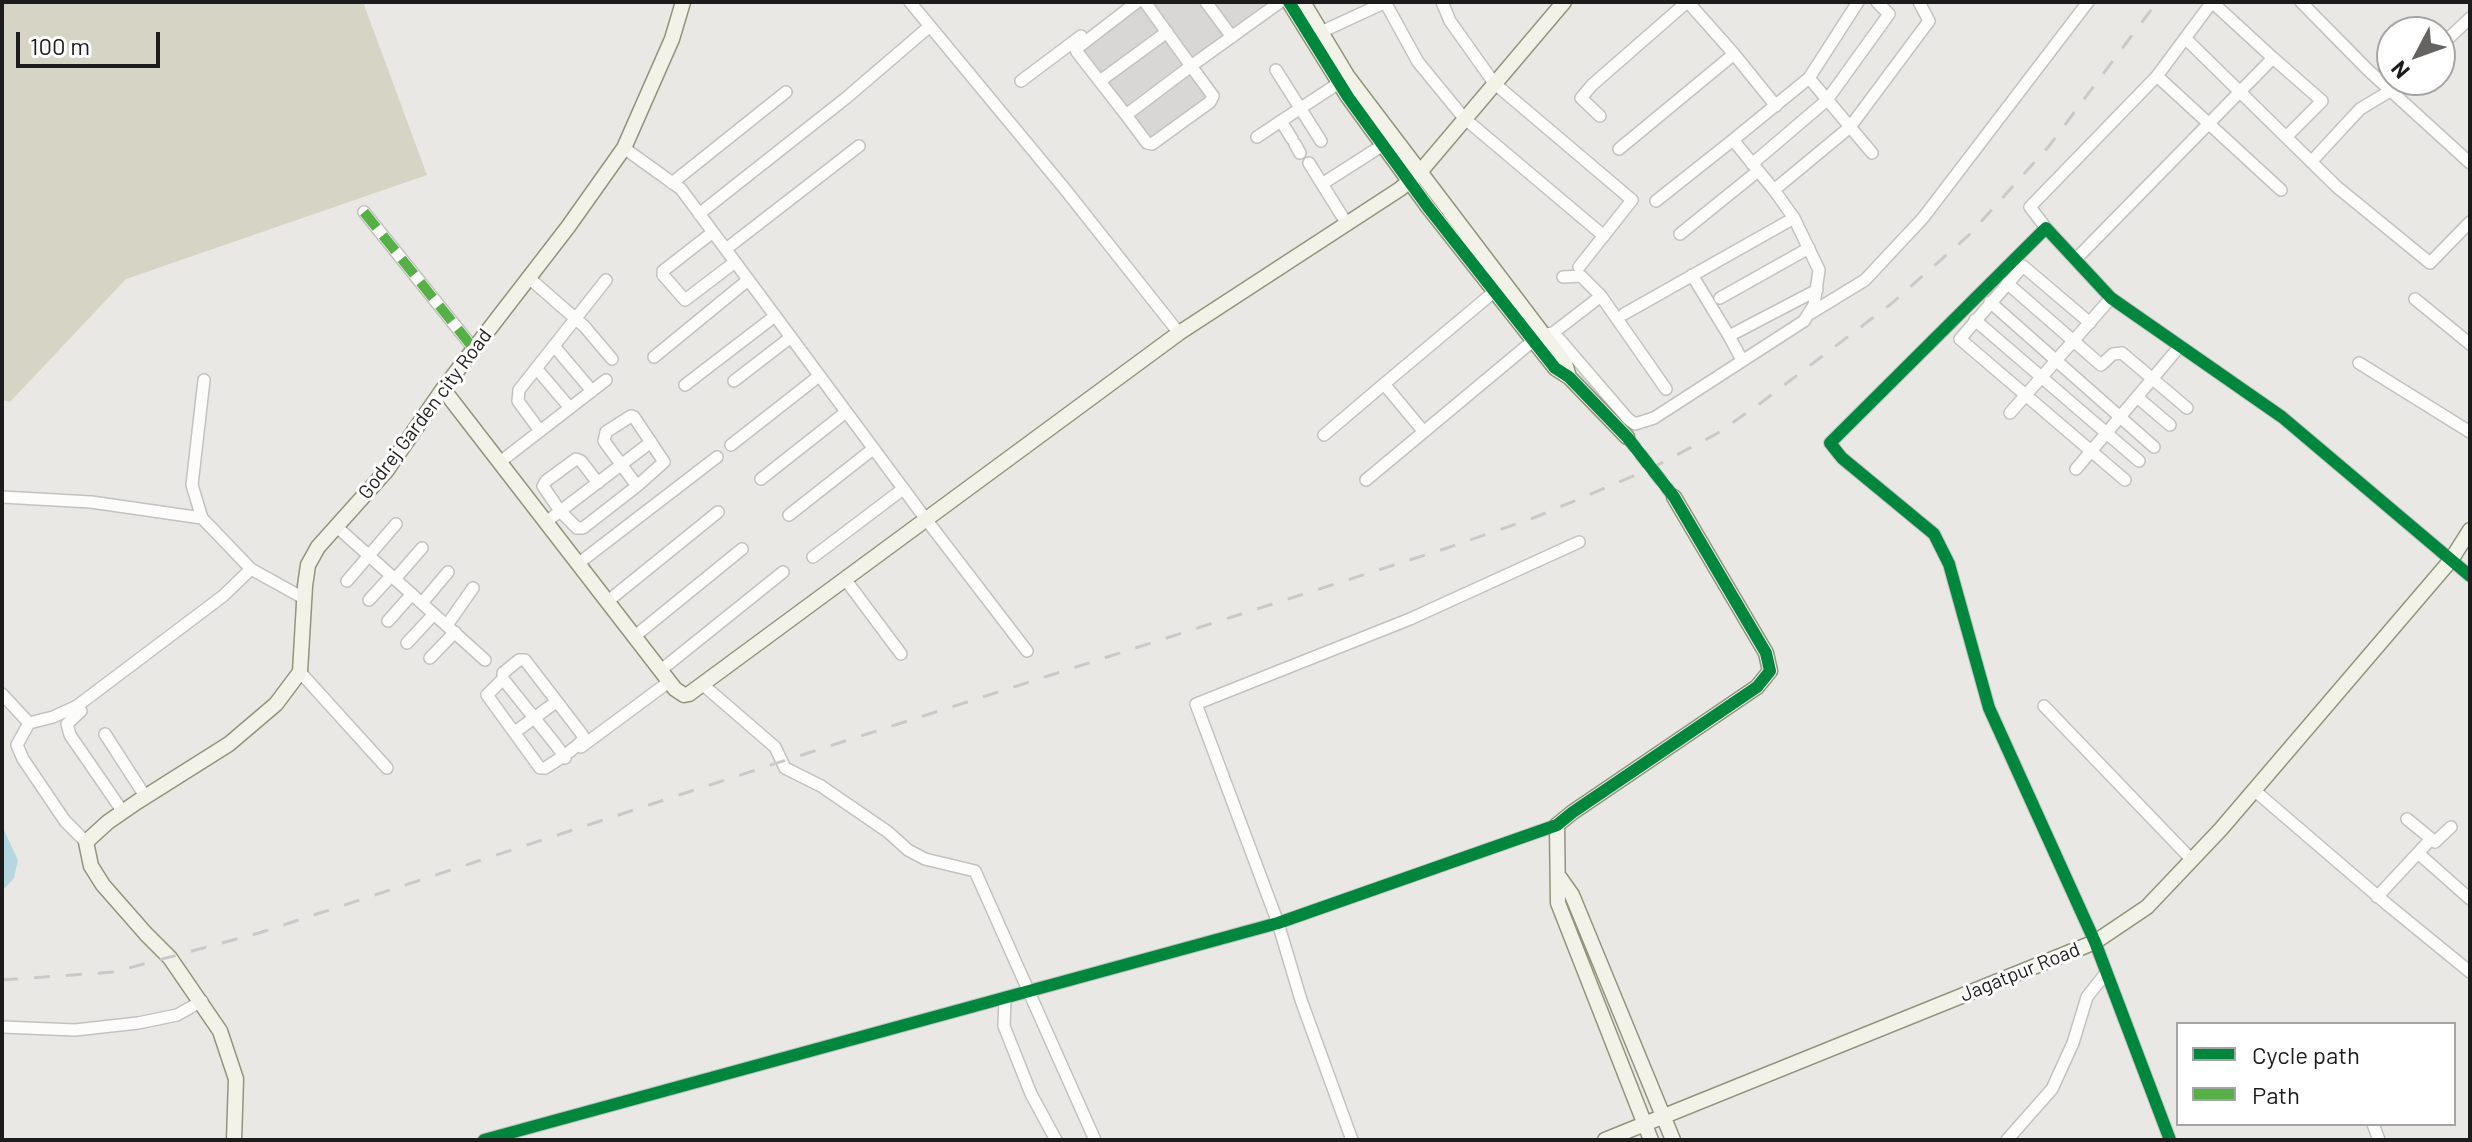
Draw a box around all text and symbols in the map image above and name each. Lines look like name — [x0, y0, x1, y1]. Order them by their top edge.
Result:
scale bar — [20, 16, 164, 66]
north arrow — [2376, 16, 2456, 96]
text: 100 m — [30, 31, 90, 60]
text: N — [2385, 56, 2414, 84]
street label: Godrej Garden city Road — [353, 324, 497, 504]
street label: Jagatpur Road — [1957, 937, 2083, 1007]
legend — [2176, 1022, 2456, 1126]
text: Cycle path — [2252, 1040, 2360, 1069]
text: Path — [2252, 1080, 2300, 1109]

